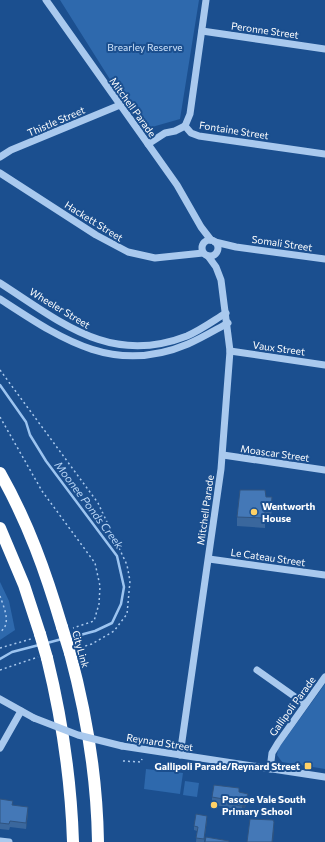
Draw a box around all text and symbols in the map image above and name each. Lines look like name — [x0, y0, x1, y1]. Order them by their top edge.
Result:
street label: Peronne Street — [230, 19, 300, 41]
park label: Brearley Reserve — [107, 41, 183, 53]
street label: Mitchell Parade — [107, 75, 159, 139]
street label: Thistle Street — [25, 103, 87, 139]
street label: Fontaine Street — [198, 119, 270, 141]
street label: Hackett Street — [63, 198, 125, 244]
street label: Somali Street — [251, 233, 313, 253]
street label: Wheeler Street — [28, 285, 92, 331]
street label: Vaux Street — [252, 338, 306, 358]
street label: Moascar Street — [240, 442, 310, 464]
water label: Moonee Ponds Creek — [52, 458, 127, 552]
street label: Mitchell Parade — [194, 474, 216, 546]
place label: Wentworth House — [262, 500, 315, 524]
marker: Wentworth House — [249, 507, 259, 517]
street label: Le Cateau Street — [230, 546, 306, 568]
street label: CityLink — [70, 629, 92, 670]
street label: Gallipoli Parade — [266, 674, 318, 738]
street label: Reynard Street — [126, 731, 194, 753]
place label: Gallipoli Parade/Reynard Street — [154, 760, 300, 772]
marker: Gallipoli Parade/Reynard Street — [303, 761, 313, 771]
place label: Pascoe Vale South Primary School — [222, 793, 306, 817]
marker: Pascoe Vale South Primary School — [209, 800, 219, 810]

